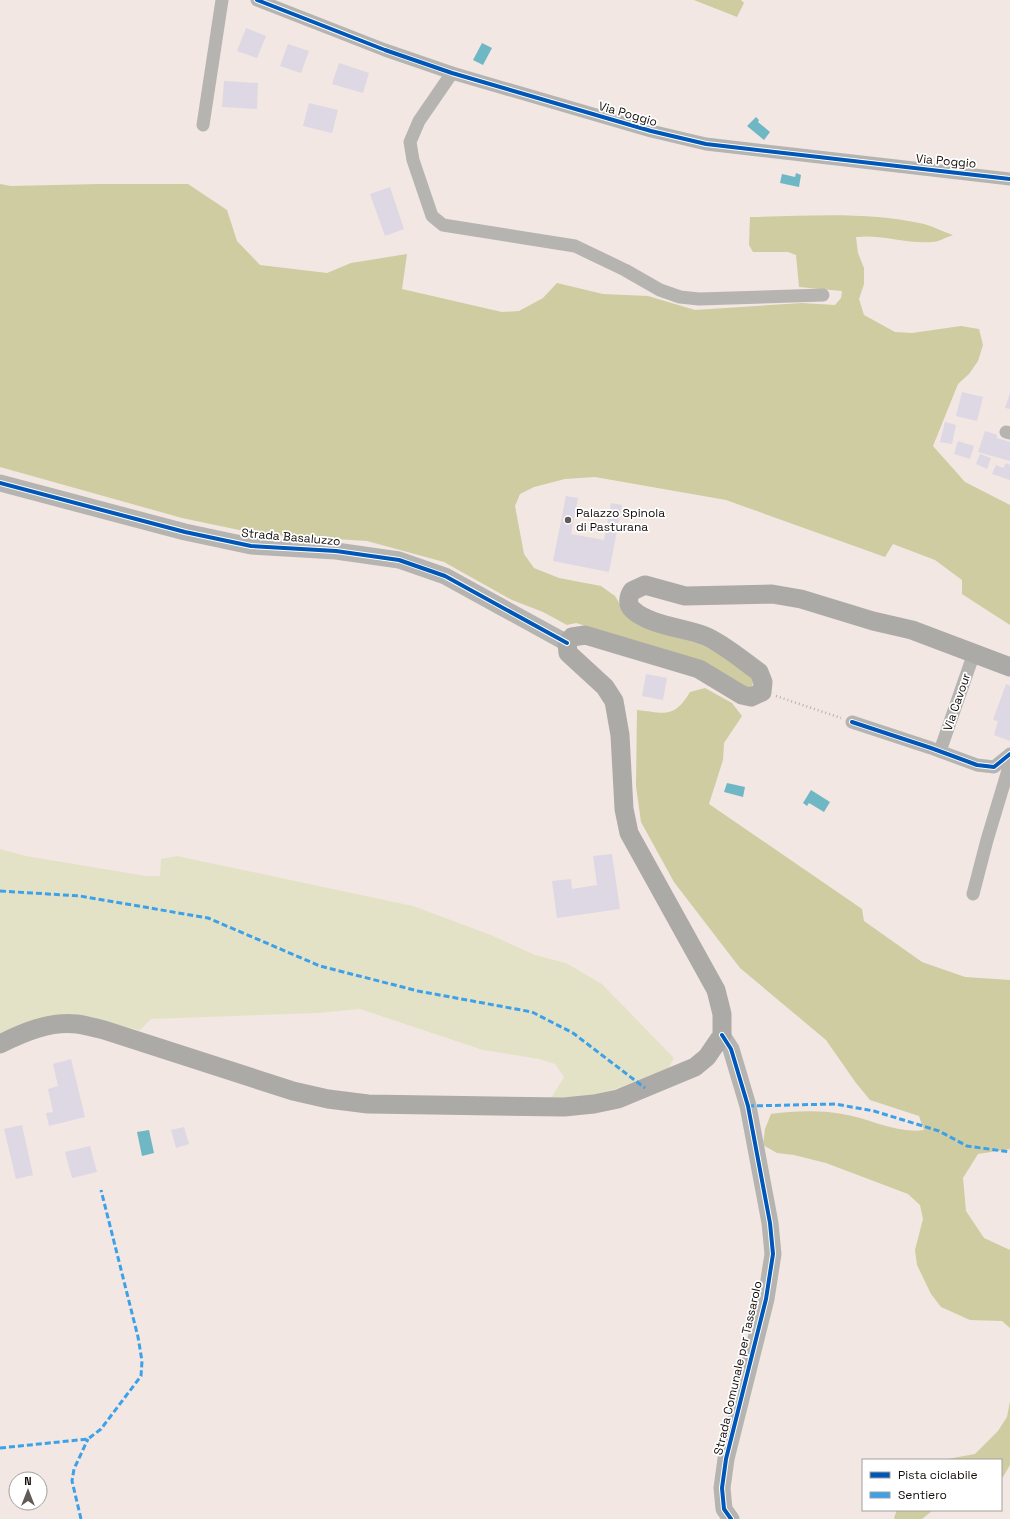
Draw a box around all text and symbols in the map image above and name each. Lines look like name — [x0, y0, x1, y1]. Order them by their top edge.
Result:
street label: Via Poggio — [597, 98, 659, 130]
street label: Via Poggio — [915, 150, 977, 172]
place label: Palazzo Spinola di Pasturana — [576, 505, 665, 535]
marker: Palazzo Spinola di Pasturana — [563, 515, 573, 525]
street label: Strada Basaluzzo — [241, 525, 341, 549]
street label: Via Cavour — [940, 671, 975, 733]
street label: Strada Comunale per Tassarolo — [710, 1279, 766, 1457]
legend — [862, 1459, 1002, 1511]
text: Pista ciclabile — [898, 1467, 978, 1483]
north arrow — [8, 1471, 48, 1511]
text: N — [24, 1474, 32, 1488]
text: Sentiero — [898, 1487, 947, 1503]

